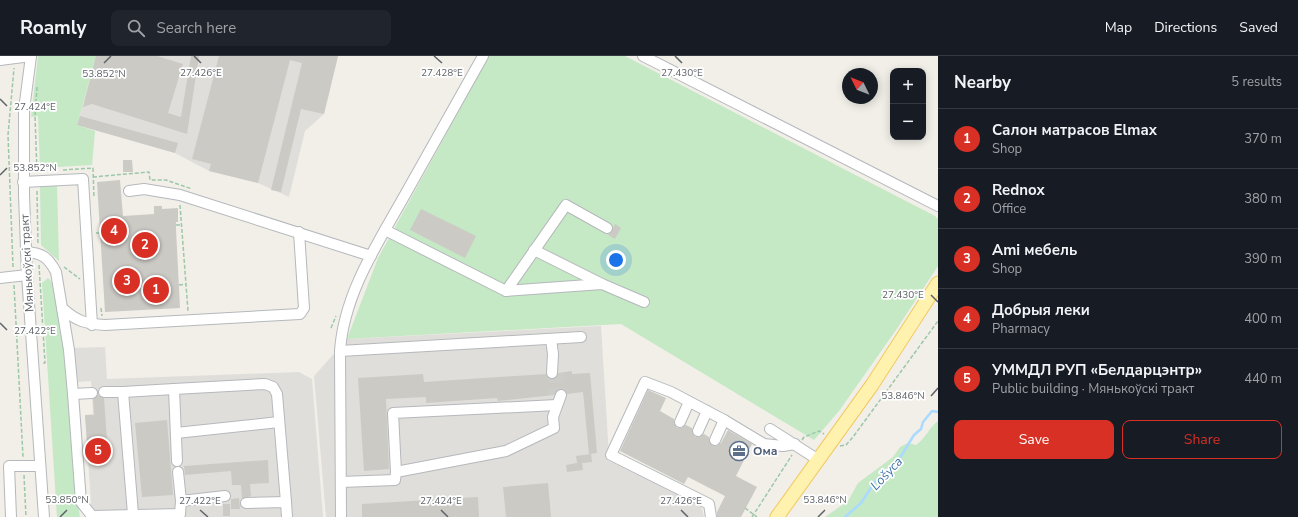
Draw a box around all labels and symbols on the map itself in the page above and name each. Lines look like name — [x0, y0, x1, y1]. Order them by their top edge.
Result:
text: 27.426°E — [180, 66, 222, 80]
text: 27.428°E — [421, 66, 463, 80]
text: 27.430°E — [661, 66, 703, 80]
text: 53.852°N — [82, 67, 126, 81]
north arrow — [842, 68, 878, 104]
text: 27.424°E — [14, 100, 56, 114]
text: 53.852°N — [13, 161, 57, 175]
street label: Мянькоўскі тракт — [16, 213, 38, 312]
pin: 4 — [101, 216, 127, 246]
pin: 2 — [132, 230, 158, 260]
your location — [606, 250, 626, 270]
pin: 3 — [114, 266, 140, 296]
pin: 1 — [143, 275, 169, 305]
text: 27.430°E — [882, 288, 924, 302]
text: 27.422°E — [14, 324, 56, 338]
text: 53.846°N — [881, 389, 925, 403]
pin: 5 — [85, 436, 111, 466]
office icon: Ома — [728, 440, 750, 462]
place label: Ома — [753, 443, 777, 459]
water label: Lošyca — [867, 453, 907, 494]
text: 53.850°N — [45, 493, 89, 507]
text: 53.846°N — [803, 493, 847, 507]
text: 27.422°E — [179, 494, 221, 508]
text: 27.424°E — [420, 494, 462, 508]
text: 27.426°E — [660, 494, 702, 508]

